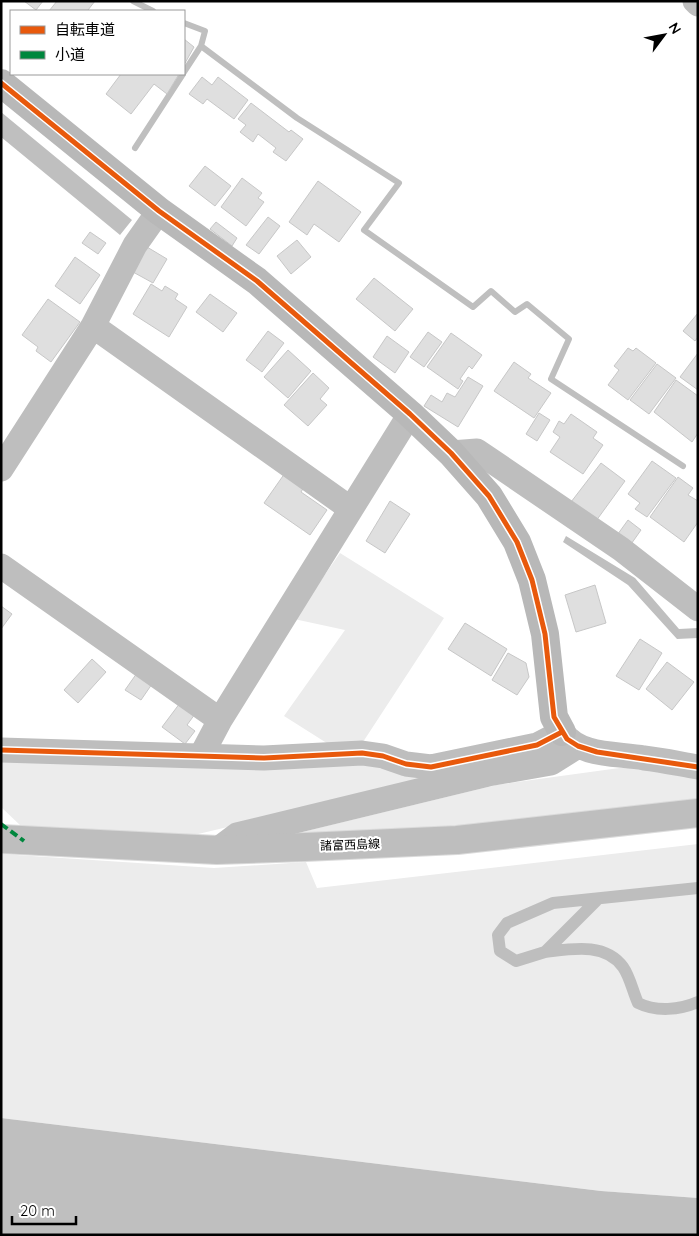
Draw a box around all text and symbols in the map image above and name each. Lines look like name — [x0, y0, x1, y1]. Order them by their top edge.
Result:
legend — [10, 10, 185, 75]
north arrow — [639, 10, 689, 60]
text: N — [665, 19, 685, 37]
text: 自転車道 — [55, 20, 115, 39]
text: 小道 — [55, 45, 85, 64]
street label: 諸富西島線 — [320, 836, 380, 853]
scale bar — [12, 1194, 76, 1226]
text: 20 m — [20, 1201, 55, 1220]

